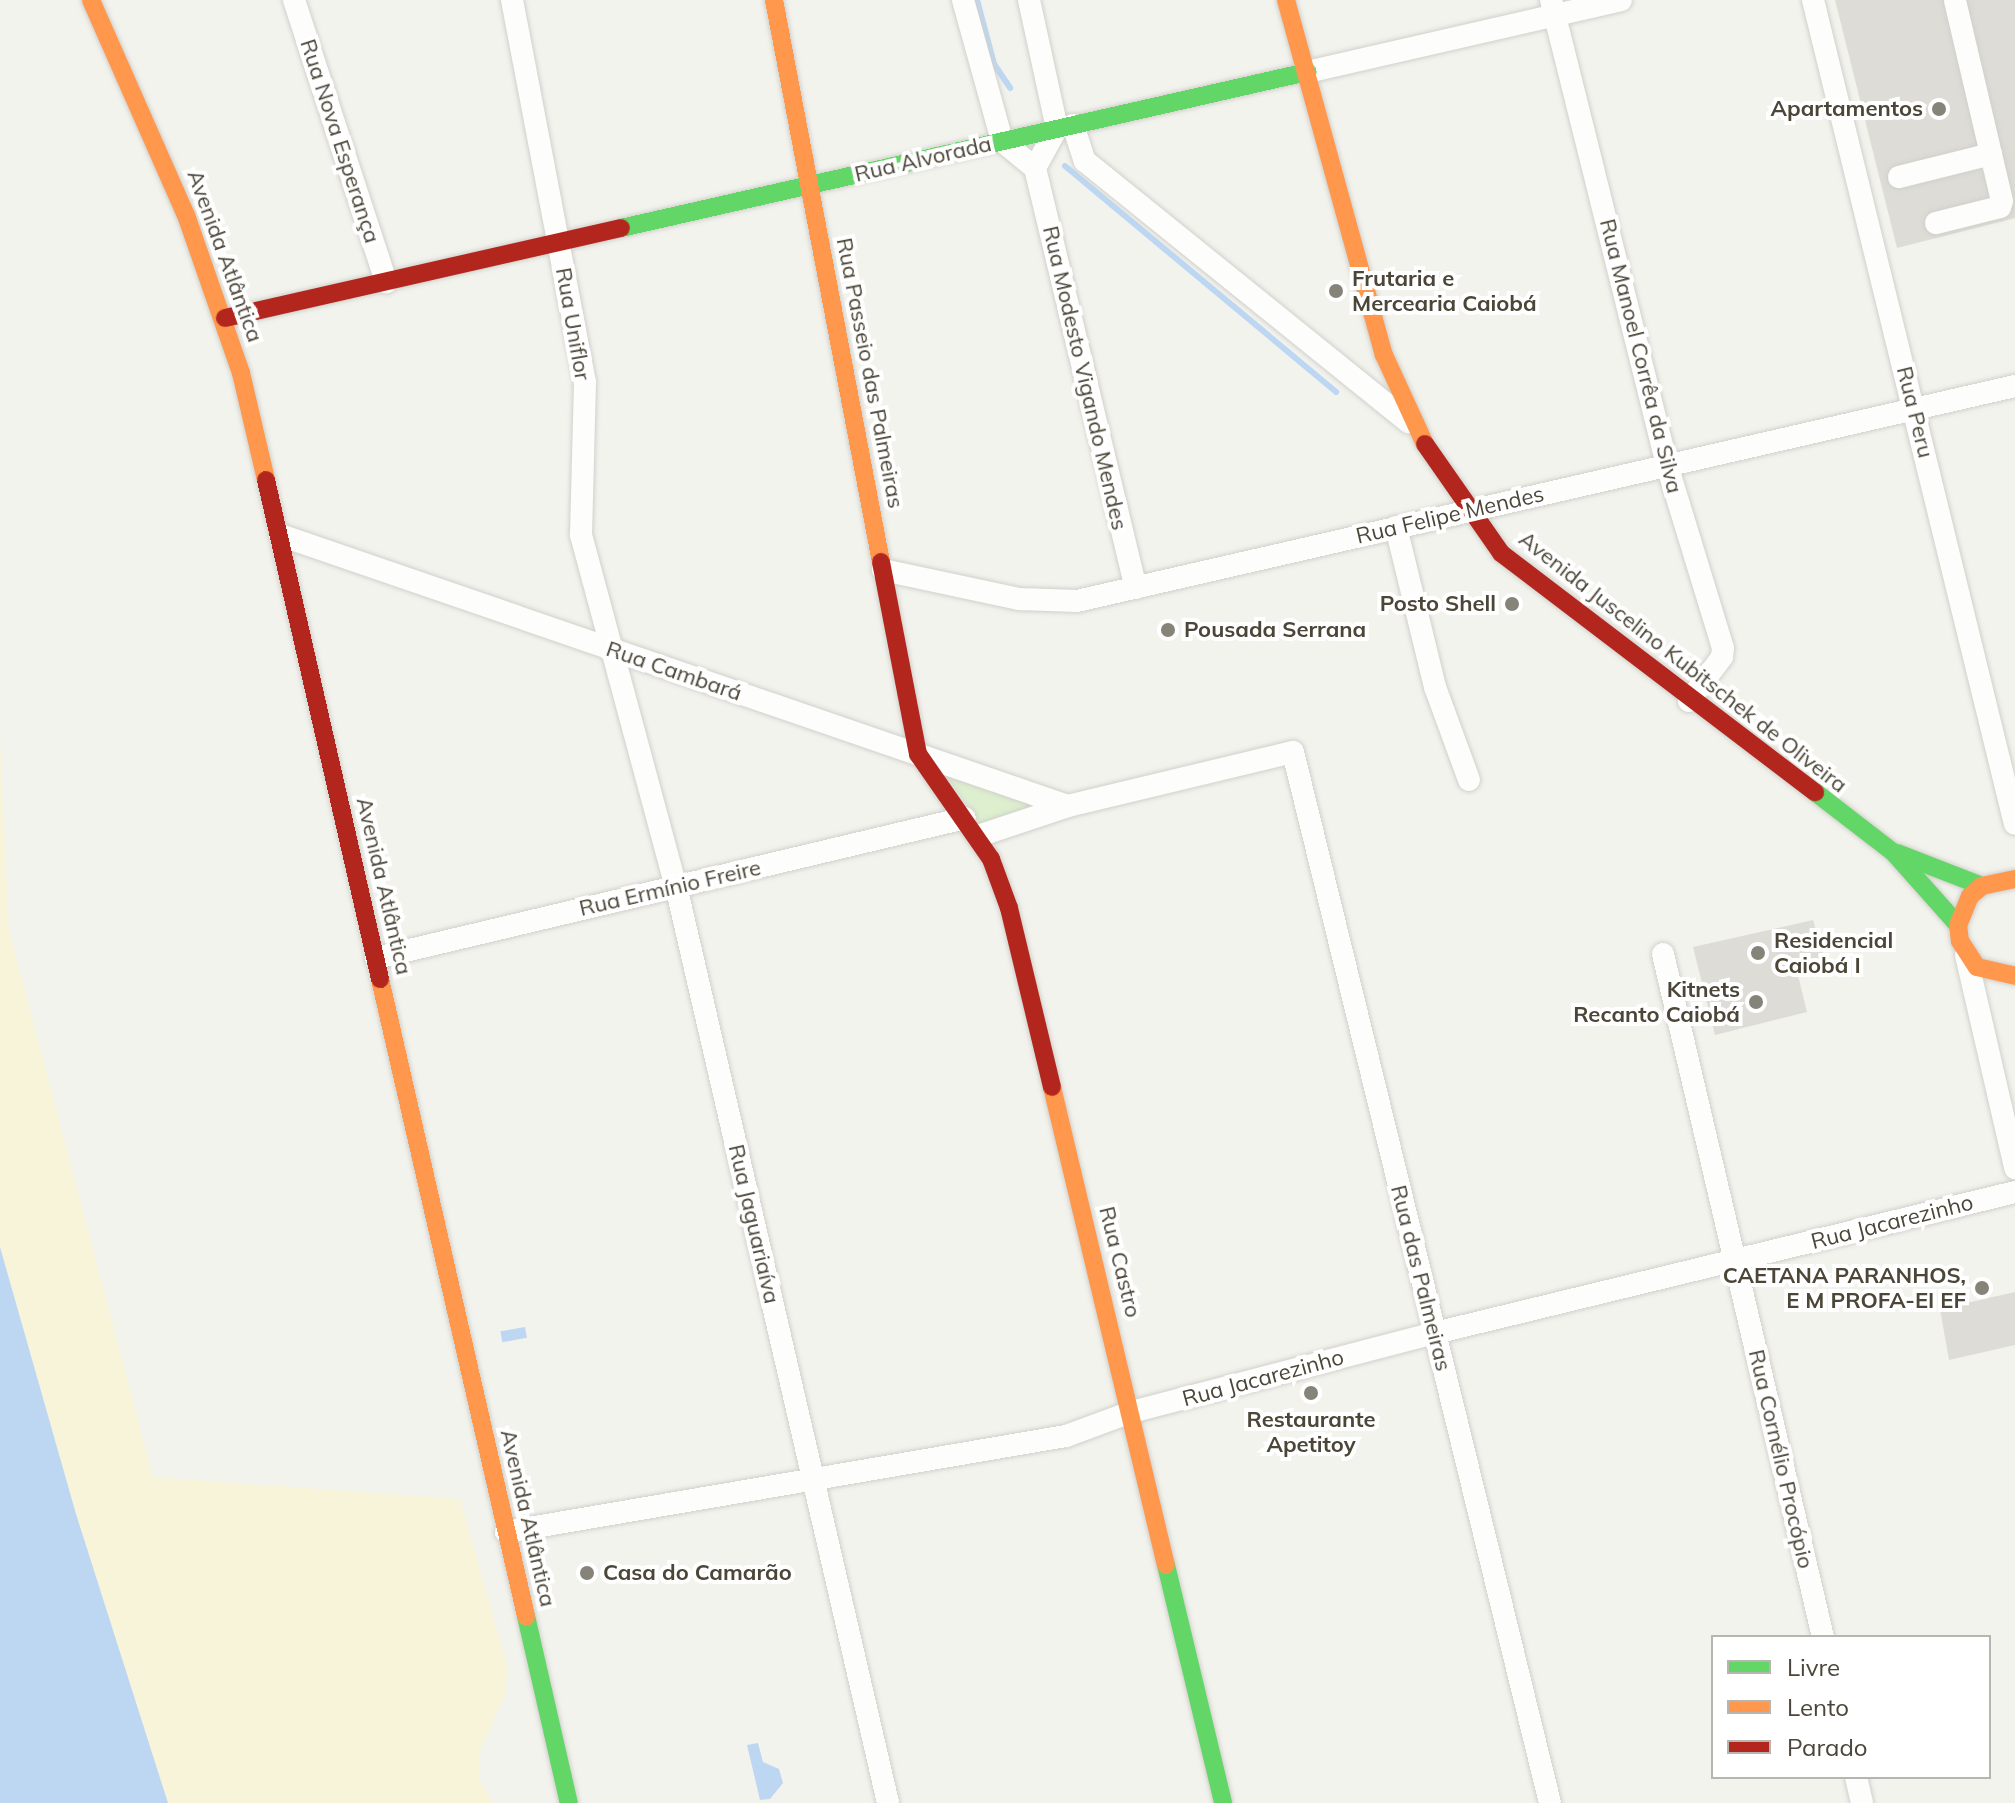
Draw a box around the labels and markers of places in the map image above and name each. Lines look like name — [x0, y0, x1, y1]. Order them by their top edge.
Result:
place label: Apartamentos — [1771, 96, 1923, 122]
marker: Apartamentos — [1930, 100, 1948, 118]
place label: Frutaria e Mercearia Caiobá — [1352, 265, 1537, 316]
marker: Frutaria e Mercearia Caiobá — [1327, 282, 1345, 300]
place label: Posto Shell — [1380, 591, 1496, 617]
marker: Posto Shell — [1503, 595, 1521, 613]
place label: Pousada Serrana — [1184, 617, 1366, 643]
marker: Pousada Serrana — [1159, 621, 1177, 639]
place label: Residencial Caiobá I — [1774, 927, 1893, 978]
marker: Residencial Caiobá I — [1749, 944, 1767, 962]
place label: Kitnets Recanto Caiobá — [1573, 976, 1740, 1028]
marker: Kitnets Recanto Caiobá — [1747, 993, 1765, 1011]
place label: CAETANA PARANHOS, E M PROFA-EI EF — [1723, 1262, 1966, 1314]
marker: CAETANA PARANHOS, E M PROFA-EI EF — [1973, 1279, 1991, 1297]
marker: Restaurante Apetitoy — [1302, 1384, 1320, 1402]
place label: Restaurante Apetitoy — [1247, 1406, 1375, 1458]
place label: Casa do Camarão — [603, 1560, 792, 1586]
marker: Casa do Camarão — [578, 1564, 596, 1582]

